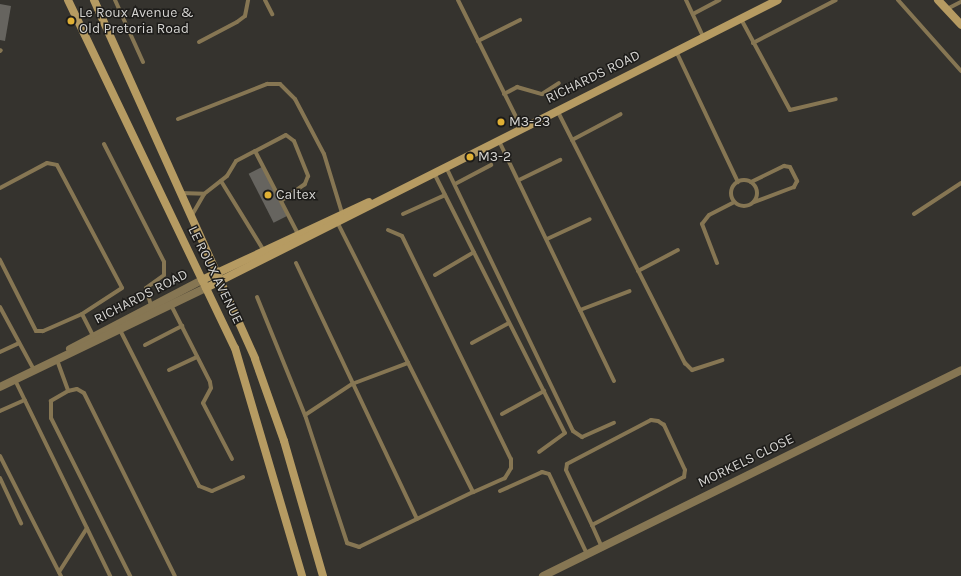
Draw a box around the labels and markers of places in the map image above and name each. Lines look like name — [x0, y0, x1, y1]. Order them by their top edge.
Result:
place label: Le Roux Avenue & Old Pretoria Road — [79, 5, 193, 38]
marker: Le Roux Avenue & Old Pretoria Road — [66, 16, 76, 26]
place label: M3-23 — [509, 114, 550, 130]
marker: M3-23 — [496, 117, 506, 127]
place label: M3-2 — [478, 149, 511, 165]
marker: M3-2 — [465, 152, 475, 162]
place label: Caltex — [276, 187, 316, 203]
marker: Caltex — [263, 190, 273, 200]

